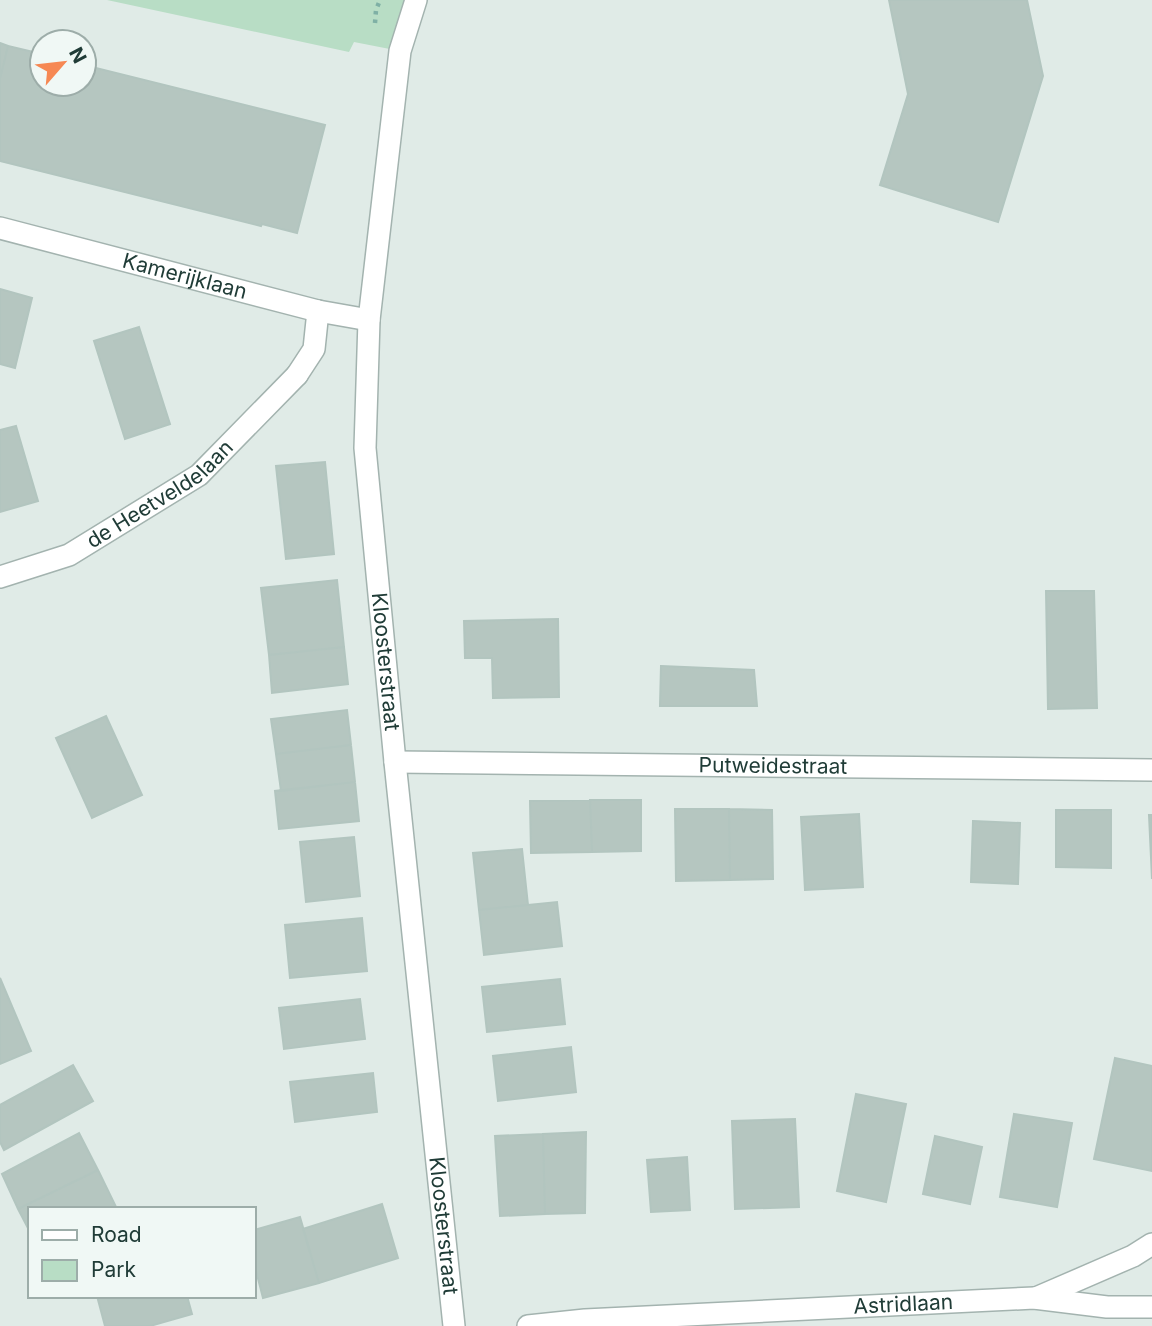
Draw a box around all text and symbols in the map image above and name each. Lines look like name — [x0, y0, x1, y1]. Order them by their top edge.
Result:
north arrow — [28, 28, 98, 98]
text: N — [64, 43, 91, 67]
street label: Kamerijklaan — [120, 248, 250, 304]
street label: de Heetveldelaan — [82, 435, 238, 553]
street label: Kloosterstraat — [367, 591, 405, 732]
street label: Putweidestraat — [699, 752, 848, 779]
street label: Kloosterstraat — [424, 1155, 464, 1296]
legend — [28, 1207, 256, 1298]
text: Road — [91, 1222, 142, 1247]
text: Park — [91, 1257, 136, 1282]
street label: Astridlaan — [853, 1289, 954, 1319]

